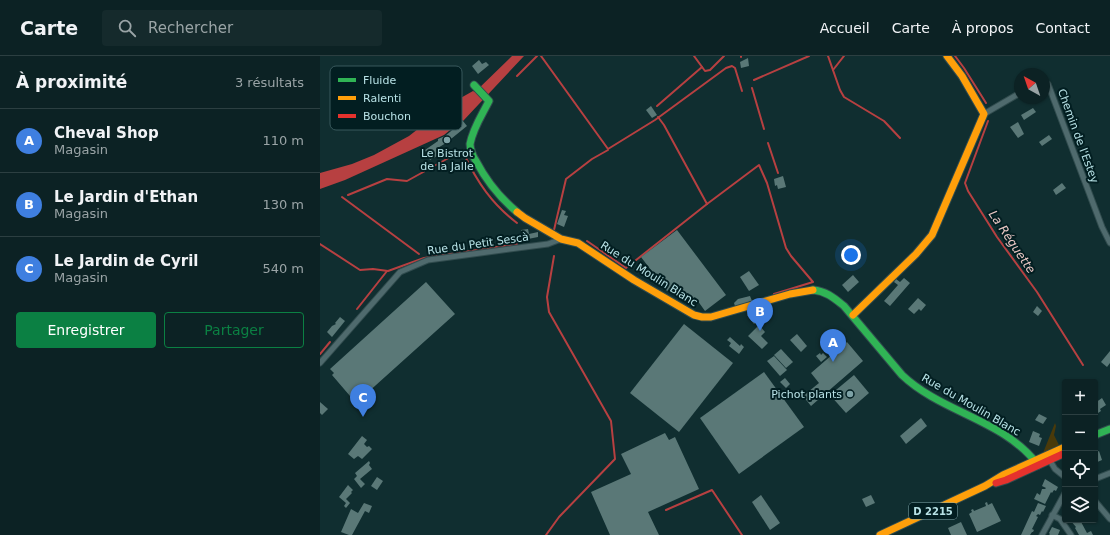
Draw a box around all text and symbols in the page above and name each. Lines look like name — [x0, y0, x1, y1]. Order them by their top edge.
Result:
search box — [102, 10, 382, 46]
text: Carte — [20, 17, 78, 39]
icon: search — [116, 17, 138, 39]
text: Rechercher — [148, 19, 233, 37]
text: Accueil — [820, 20, 870, 36]
text: Carte — [892, 20, 930, 36]
text: À propos — [952, 20, 1014, 36]
text: Contact — [1036, 20, 1090, 36]
legend — [330, 66, 462, 130]
north arrow — [1014, 68, 1050, 104]
text: À proximité — [16, 72, 127, 92]
text: Fluide — [363, 74, 396, 87]
text: 3 résultats — [235, 75, 304, 90]
street label: Chemin de l'Estey — [1055, 87, 1101, 185]
text: Ralenti — [363, 92, 401, 105]
text: Bouchon — [363, 110, 411, 123]
text: Cheval Shop — [54, 124, 159, 142]
text: A — [24, 133, 34, 148]
text: 110 m — [262, 133, 304, 148]
marker: Le Bistrot de la Jalle — [442, 135, 452, 145]
text: Magasin — [54, 142, 108, 157]
place label: Le Bistrot de la Jalle — [420, 147, 474, 173]
text: Le Jardin d'Ethan — [54, 188, 198, 206]
text: B — [24, 197, 34, 212]
text: 130 m — [262, 197, 304, 212]
text: Magasin — [54, 206, 108, 221]
water label: La Réguette — [986, 208, 1038, 276]
street label: Rue du Petit Sescà — [426, 230, 530, 258]
street label: Rue du Moulin Blanc — [598, 239, 700, 309]
your location — [841, 245, 861, 265]
text: Le Jardin de Cyril — [54, 252, 198, 270]
text: C — [24, 261, 34, 276]
text: 540 m — [262, 261, 304, 276]
text: Magasin — [54, 270, 108, 285]
pin: B — [747, 298, 773, 331]
button: Enregistrer — [16, 312, 156, 348]
button: Partager — [164, 312, 304, 348]
pin: A — [820, 329, 846, 362]
street label: Rue du Moulin Blanc — [919, 371, 1023, 439]
map controls — [1062, 379, 1098, 523]
button: + — [1062, 379, 1098, 415]
pin: C — [350, 384, 376, 417]
place label: Pichot plants — [771, 388, 842, 401]
marker: Pichot plants — [845, 389, 855, 399]
button: − — [1062, 415, 1098, 451]
button: locate — [1062, 451, 1098, 487]
button: layers — [1062, 487, 1098, 523]
road number: D 2215 — [909, 503, 957, 519]

